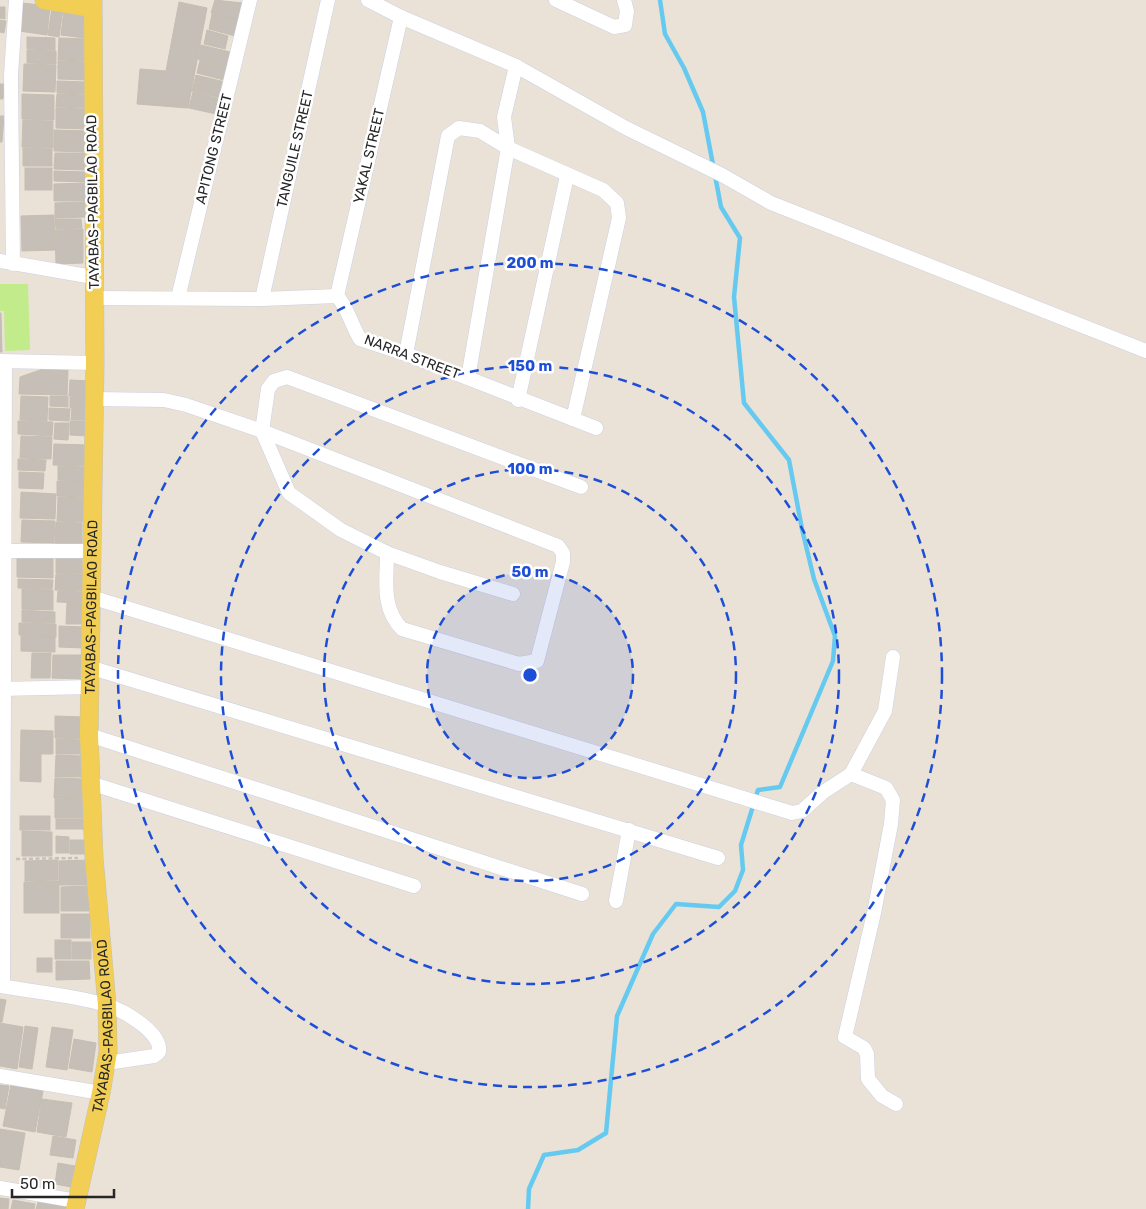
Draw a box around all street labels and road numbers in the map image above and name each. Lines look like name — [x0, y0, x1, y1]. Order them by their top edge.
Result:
street label: TANGUILE STREET — [273, 89, 317, 209]
street label: APITONG STREET — [192, 92, 236, 206]
street label: YAKAL STREET — [350, 107, 388, 205]
street label: TAYABAS-PAGBILAO ROAD — [83, 115, 103, 289]
street label: NARRA STREET — [362, 331, 462, 383]
street label: TAYABAS-PAGBILAO ROAD — [81, 520, 101, 695]
street label: TAYABAS-PAGBILAO ROAD — [88, 939, 117, 1115]

